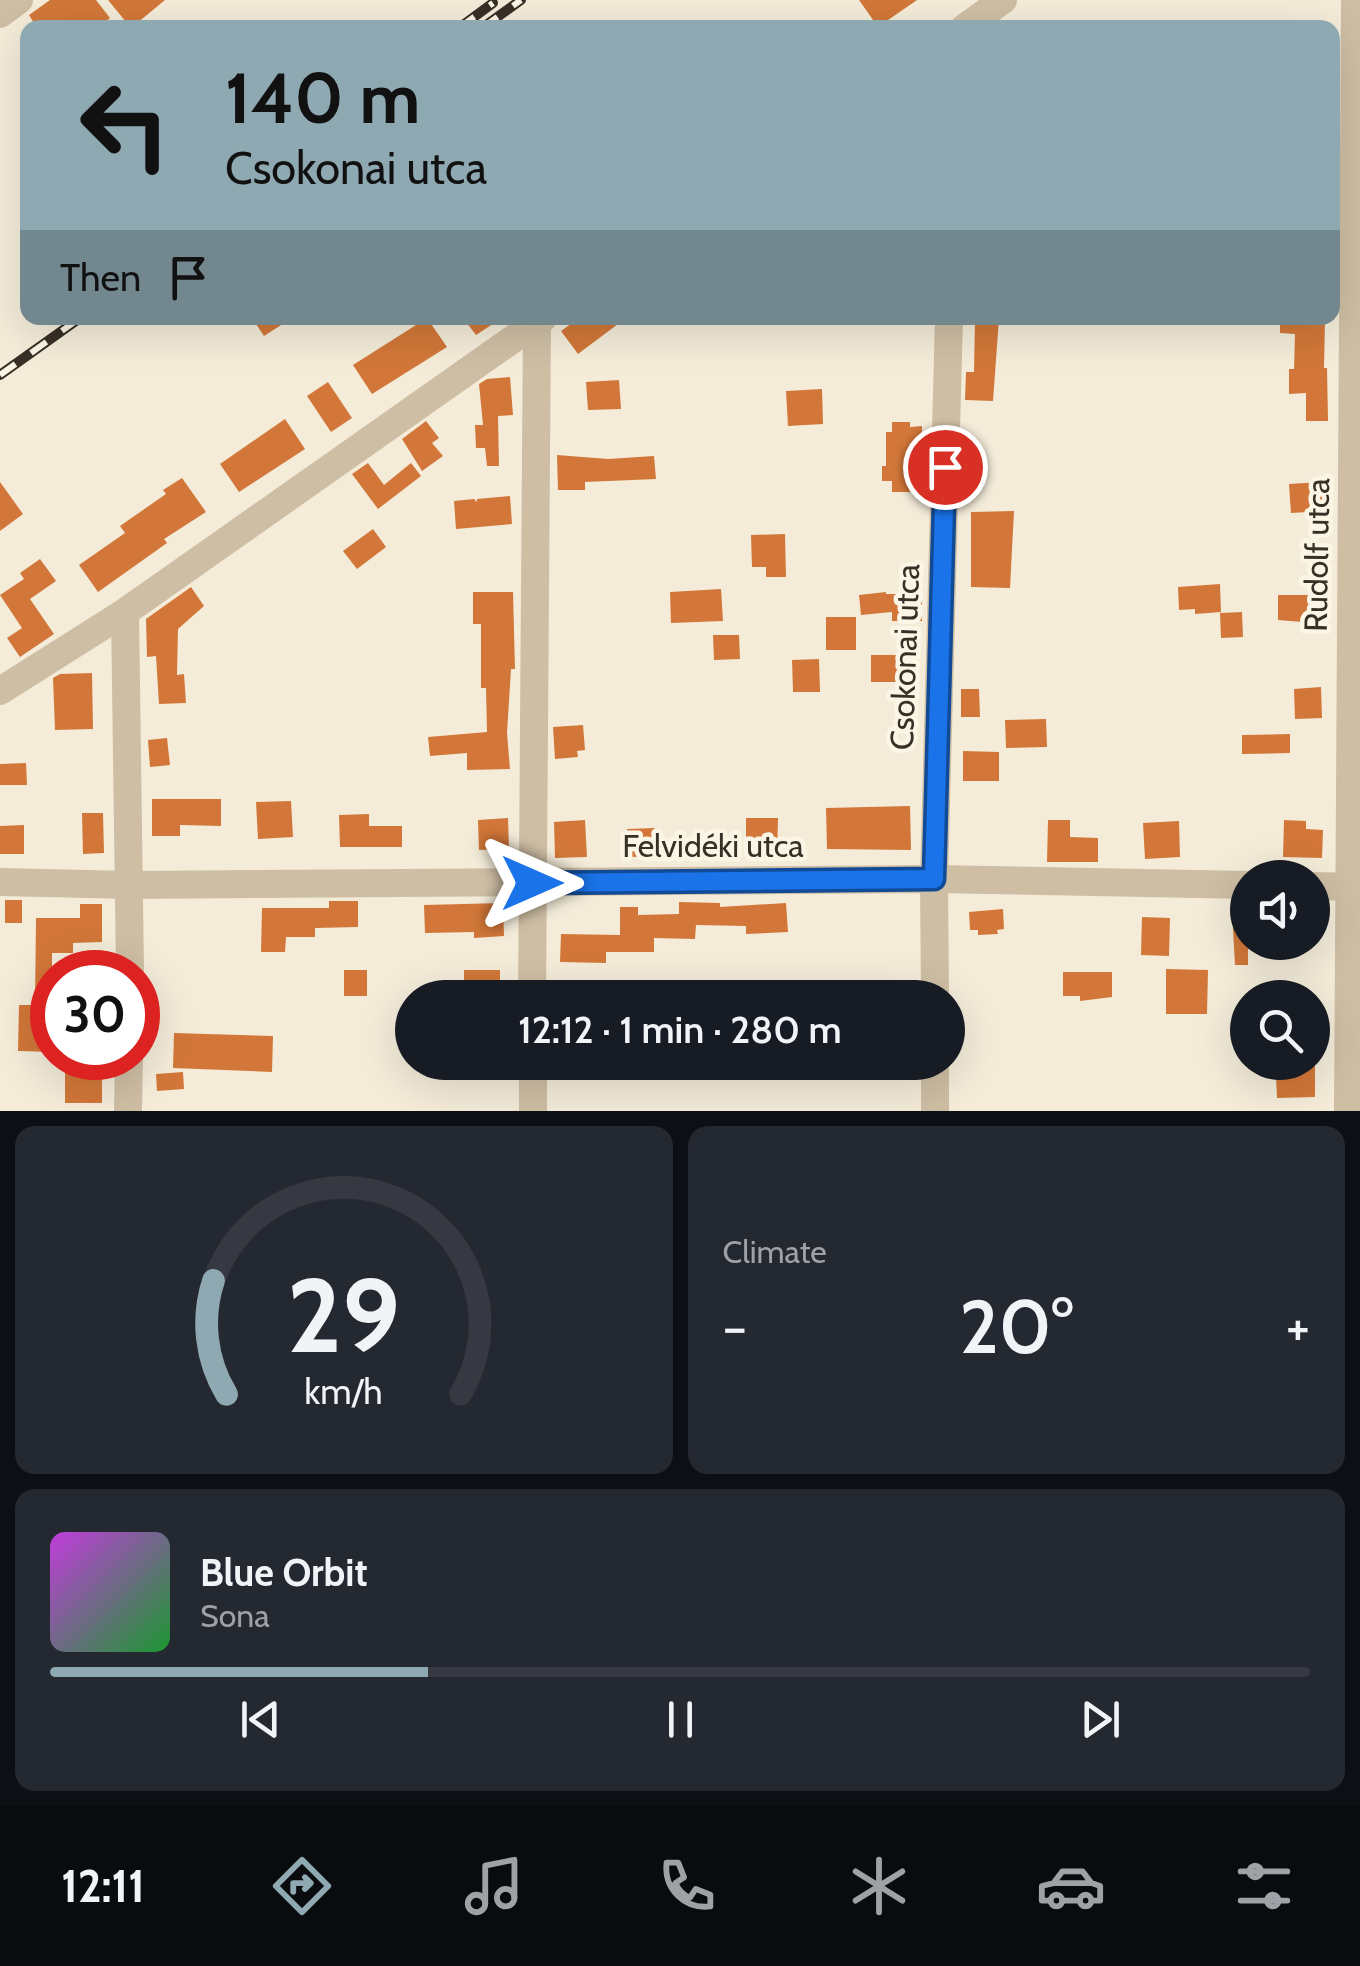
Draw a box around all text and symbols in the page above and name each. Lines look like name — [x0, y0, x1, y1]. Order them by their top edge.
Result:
text: 140 m — [225, 55, 420, 141]
icon: left — [60, 60, 190, 190]
text: Csokonai utca — [225, 141, 487, 195]
icon: arrive — [161, 250, 216, 305]
text: Then — [60, 254, 141, 301]
pin — [903, 425, 988, 510]
icon: arrive — [918, 440, 973, 495]
street label: Rudolf utca — [1296, 477, 1337, 632]
street label: Csokonai utca — [882, 563, 927, 751]
street label: Felvidéki utca — [622, 826, 804, 865]
position arrow — [480, 831, 584, 935]
map controls — [1230, 860, 1330, 1080]
button: sound — [1230, 860, 1330, 960]
speed limit sign: 30 — [30, 950, 160, 1080]
button: search — [1230, 980, 1330, 1080]
text: 12:12 · 1 min · 280 m — [518, 1006, 842, 1053]
text: Climate — [723, 1232, 827, 1271]
text: 29 — [287, 1252, 400, 1378]
text: 20° — [959, 1281, 1073, 1372]
text: − — [723, 1293, 747, 1360]
text: + — [1286, 1293, 1310, 1360]
text: km/h — [305, 1370, 383, 1413]
text: Blue Orbit — [200, 1549, 368, 1596]
text: Sona — [200, 1596, 270, 1635]
icon: previous — [233, 1692, 288, 1747]
icon: pause — [653, 1692, 708, 1747]
icon: next — [1073, 1692, 1128, 1747]
icon: directions — [267, 1851, 337, 1921]
icon: music — [459, 1851, 529, 1921]
icon: phone — [652, 1851, 722, 1921]
icon: climate — [844, 1851, 914, 1921]
icon: car — [1036, 1851, 1106, 1921]
icon: filters — [1229, 1851, 1299, 1921]
text: 12:11 — [61, 1859, 145, 1913]

